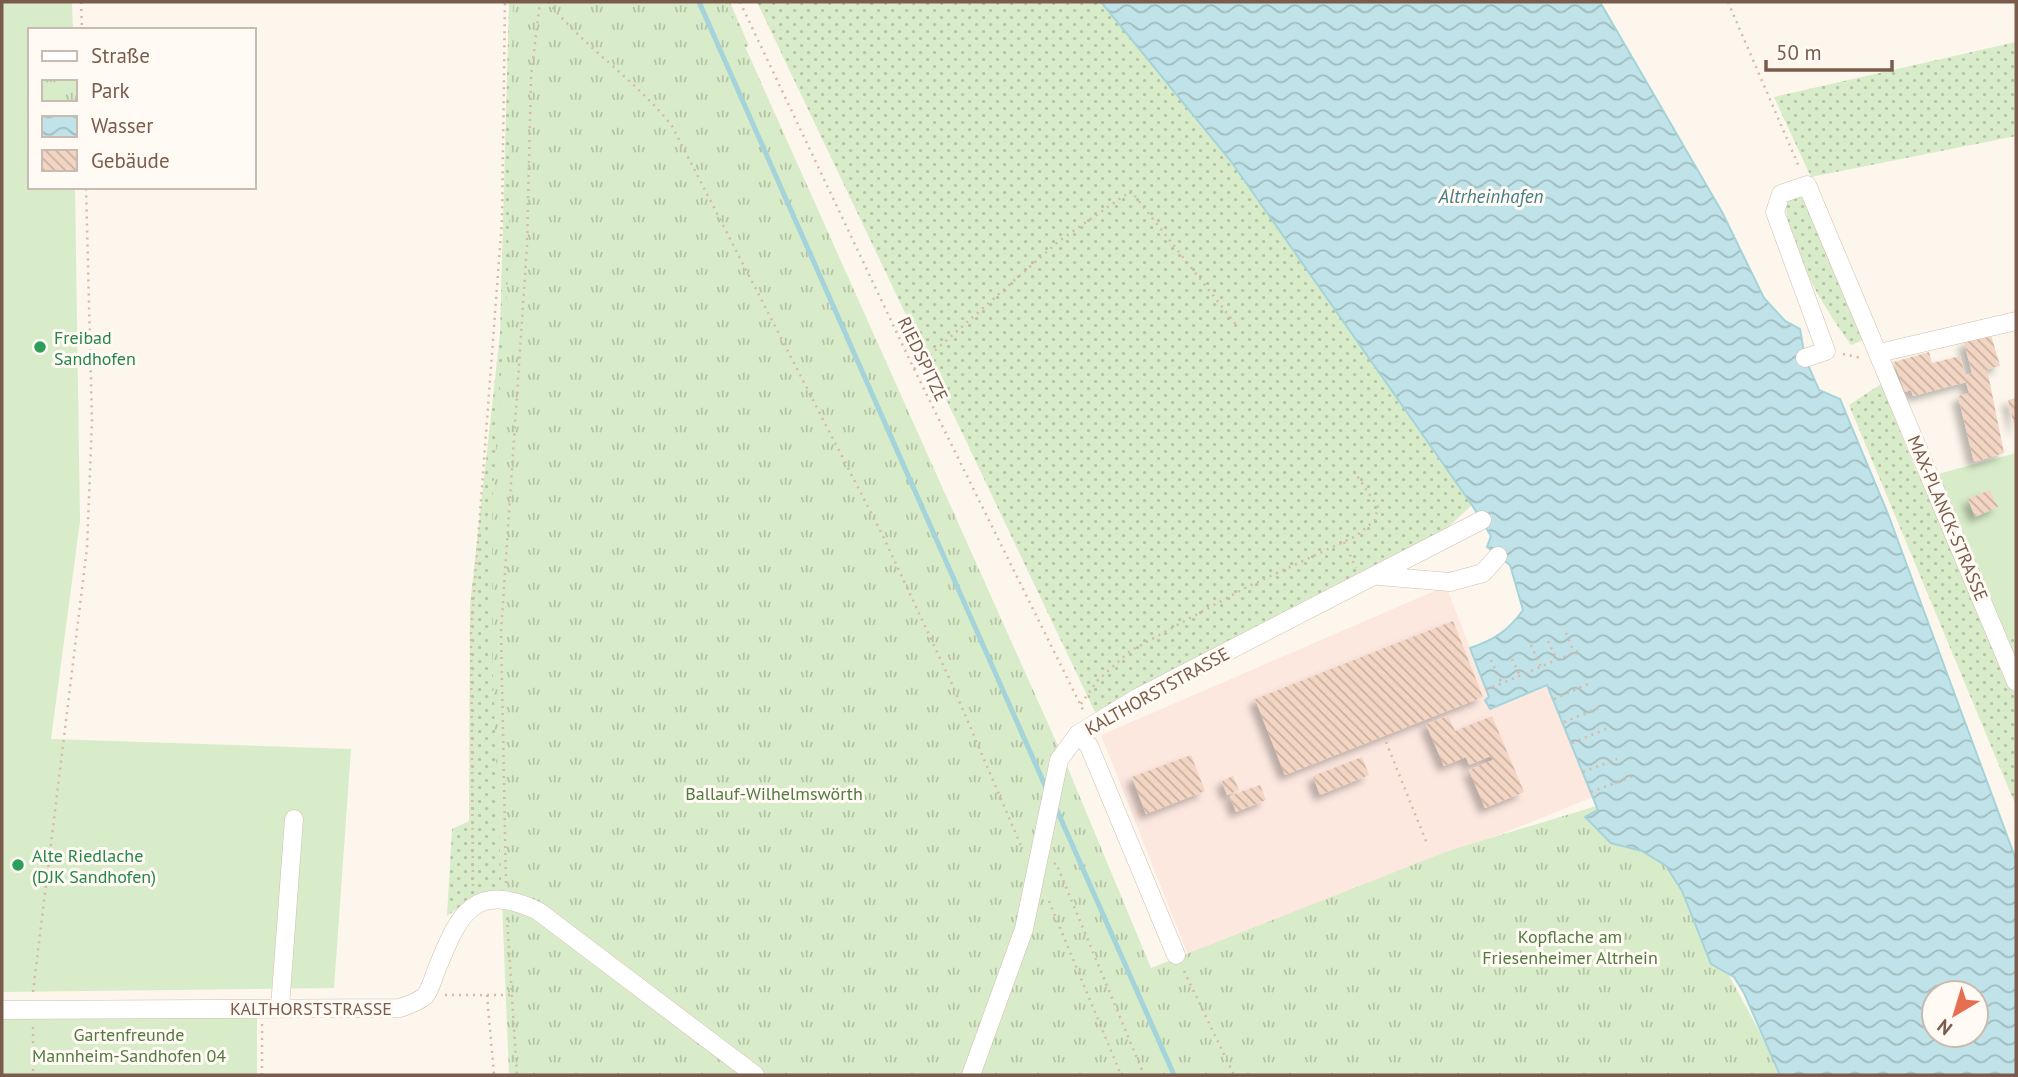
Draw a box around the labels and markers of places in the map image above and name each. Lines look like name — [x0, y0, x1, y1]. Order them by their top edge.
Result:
place label: Freibad Sandhofen — [54, 326, 136, 370]
marker: Freibad Sandhofen — [32, 339, 48, 355]
place label: Alte Riedlache (DJK Sandhofen) — [32, 844, 156, 888]
marker: Alte Riedlache (DJK Sandhofen) — [10, 857, 26, 873]

